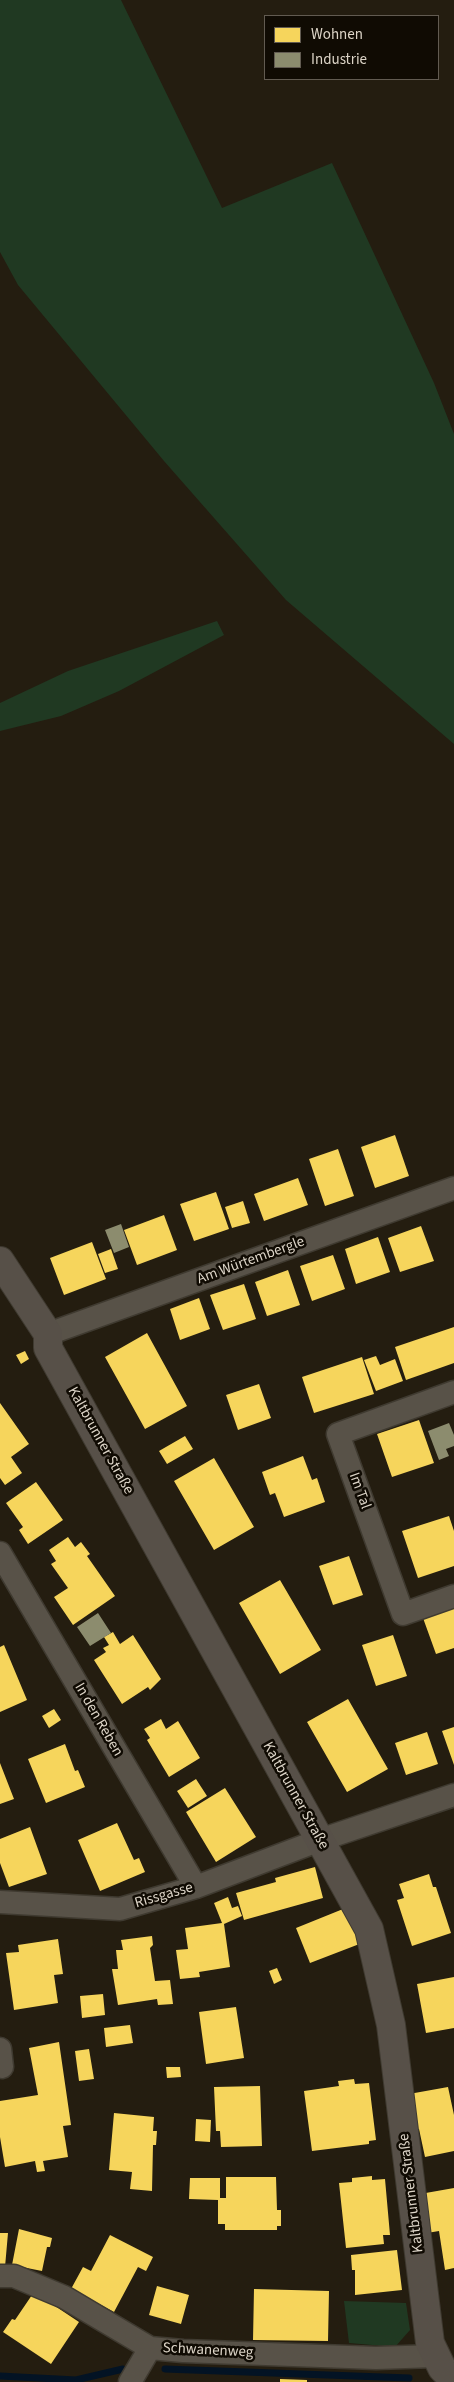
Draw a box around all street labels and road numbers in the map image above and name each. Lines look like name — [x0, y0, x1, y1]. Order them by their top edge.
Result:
street label: Am Würtembergle — [195, 1233, 307, 1289]
street label: Kaltbrunner Straße — [63, 1384, 137, 1498]
street label: Im Tal — [344, 1470, 374, 1512]
street label: In den Reben — [70, 1680, 126, 1760]
street label: Kaltbrunner Straße — [258, 1739, 332, 1853]
street label: Rissgasse — [133, 1879, 195, 1913]
street label: Kaltbrunner Straße — [396, 2132, 428, 2254]
street label: Schwanenweg — [162, 2340, 254, 2362]

